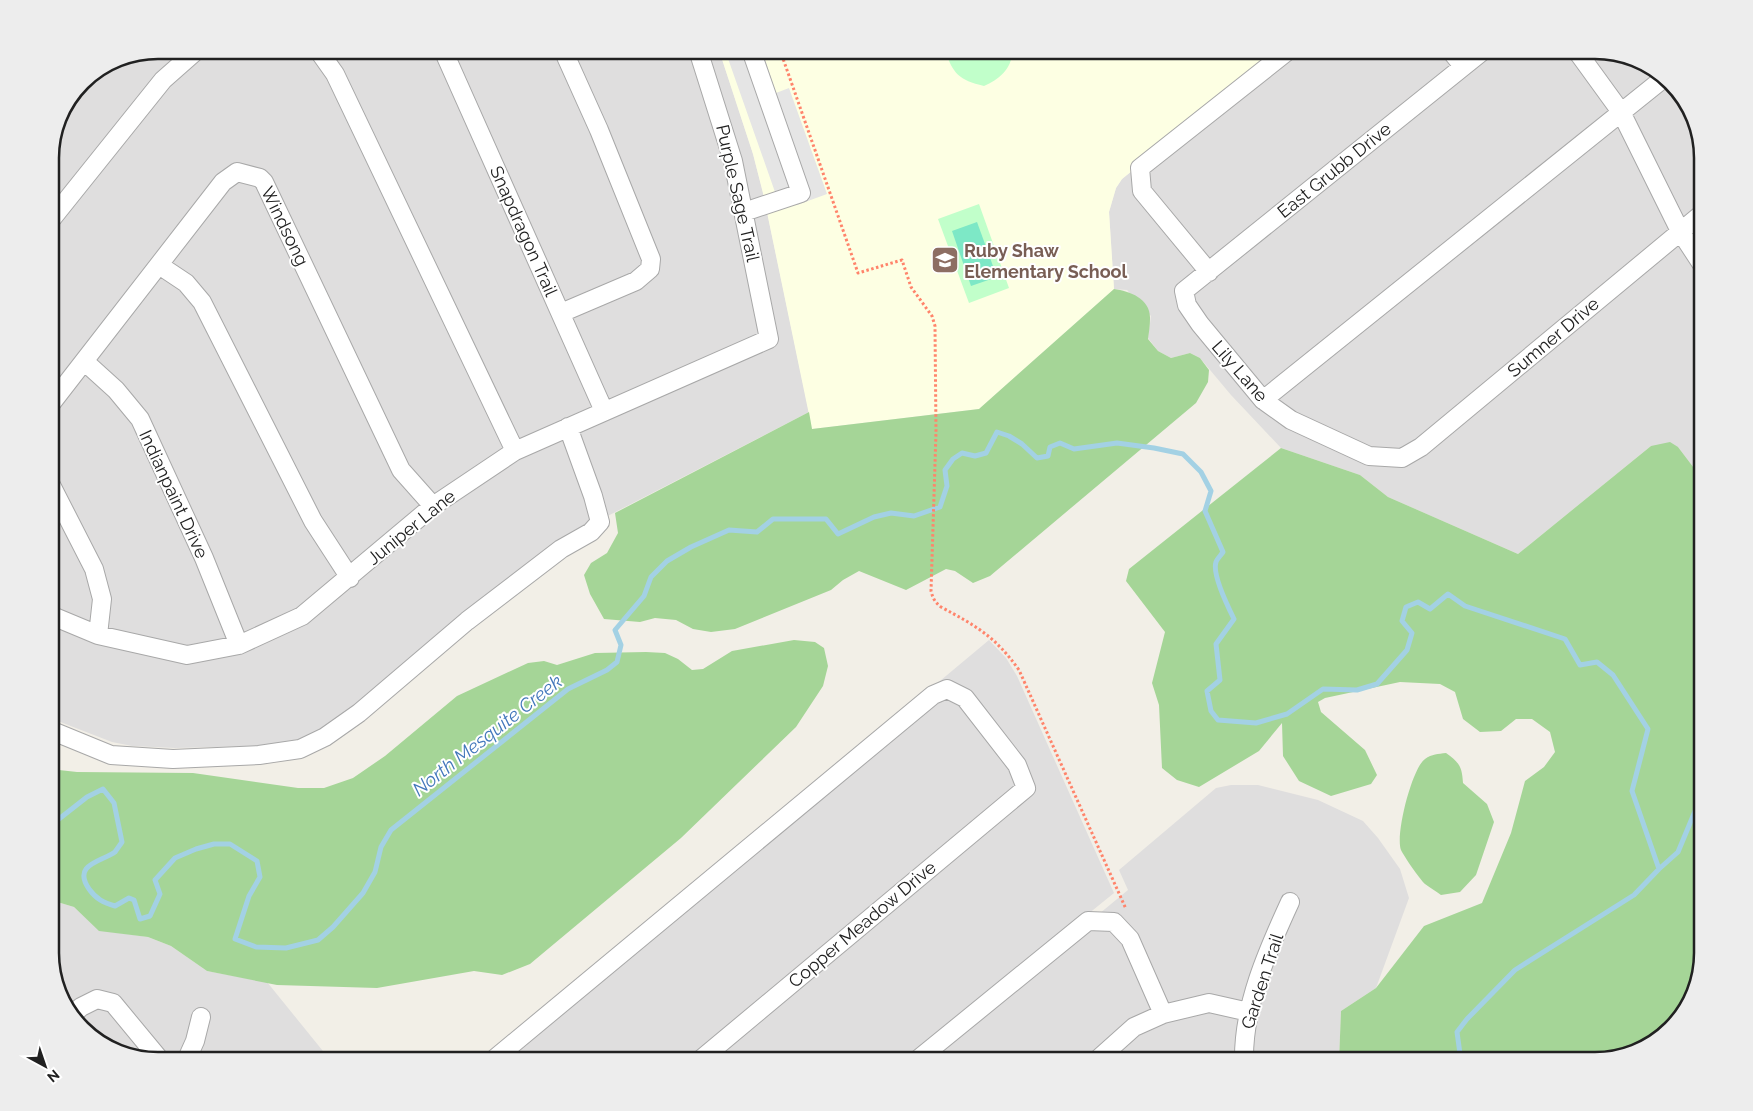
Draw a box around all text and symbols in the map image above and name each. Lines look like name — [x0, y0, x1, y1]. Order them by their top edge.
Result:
street label: East Grubb Drive — [1273, 118, 1395, 222]
street label: Purple Sage Trail — [712, 122, 764, 264]
street label: Snapdragon Trail — [486, 163, 562, 299]
street label: Windsong — [257, 183, 313, 269]
place label: Ruby Shaw Elementary School — [964, 240, 1128, 282]
school or university icon: Ruby Shaw Elementary School — [930, 245, 960, 275]
street label: Sumner Drive — [1503, 292, 1603, 381]
street label: Lily Lane — [1208, 336, 1273, 406]
street label: Indianpaint Drive — [135, 426, 213, 562]
street label: Juniper Lane — [363, 485, 460, 569]
water label: North Mesquite Creek — [408, 670, 566, 800]
street label: Copper Meadow Drive — [784, 856, 940, 992]
street label: Garden Trail — [1237, 930, 1287, 1031]
north arrow — [20, 1041, 70, 1091]
text: N — [44, 1066, 63, 1086]

